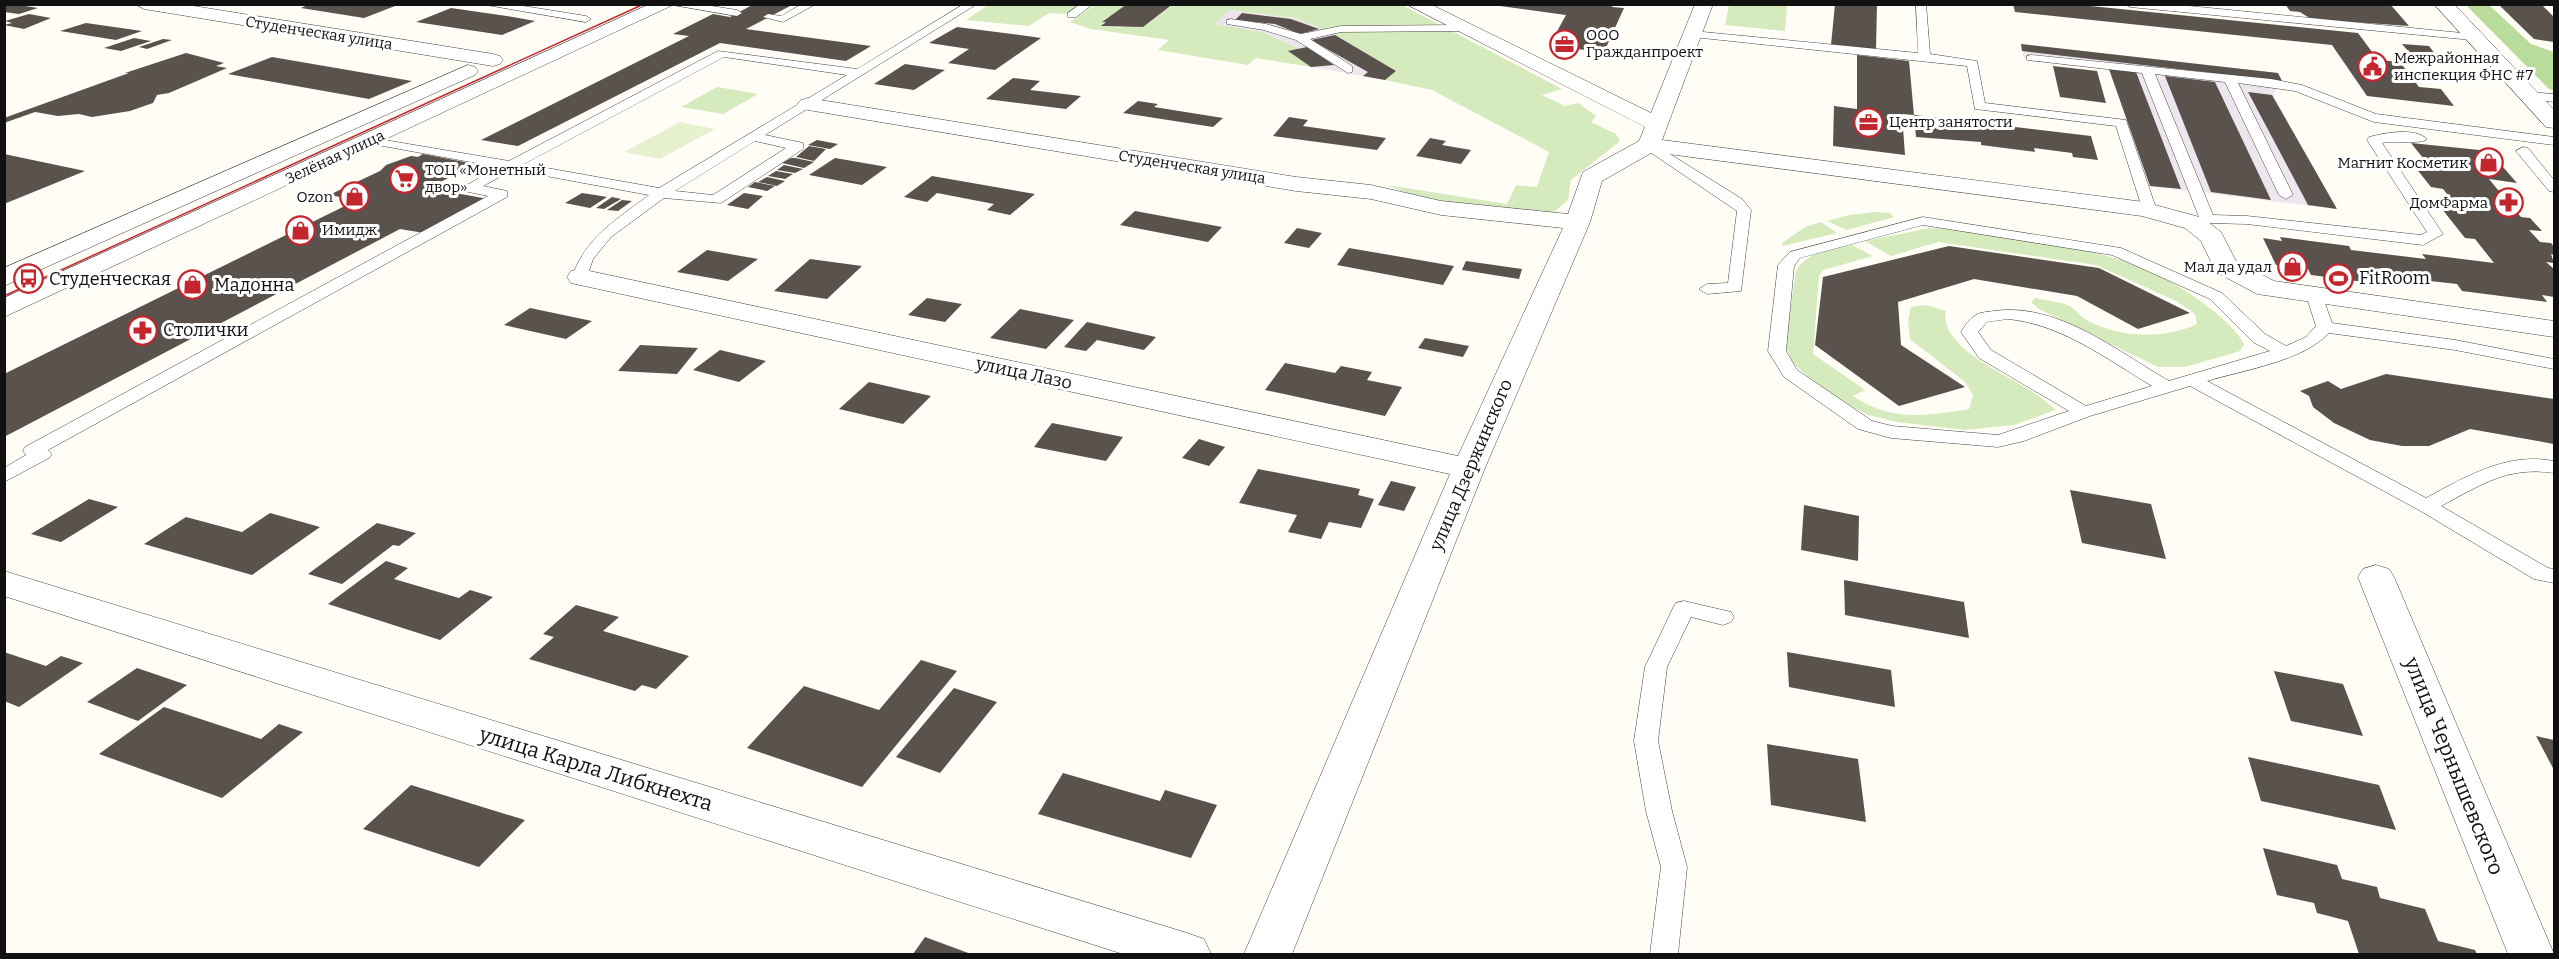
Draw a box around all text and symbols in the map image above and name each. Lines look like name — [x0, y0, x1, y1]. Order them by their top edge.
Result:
street label: Студенческая улица — [244, 12, 394, 54]
place label: ООО Гражданпроект — [1586, 26, 1703, 61]
office icon: ООО Гражданпроект — [1549, 28, 1581, 60]
place label: Межрайонная инспекция ФНС #7 — [2394, 49, 2533, 84]
public building icon: Межрайонная инспекция ФНС #7 — [2357, 51, 2389, 83]
office icon: Центр занятости — [1852, 106, 1884, 138]
place label: Центр занятости — [1889, 113, 2013, 131]
street label: Зелёная улица — [283, 126, 387, 188]
street label: Студенческая улица — [1117, 146, 1267, 188]
shop icon: Магнит Косметик — [2473, 147, 2505, 179]
place label: Магнит Косметик — [2338, 154, 2468, 172]
place label: ТОЦ «Монетный двор» — [425, 161, 546, 196]
supermarket icon: ТОЦ «Монетный двор» — [388, 163, 420, 195]
shop icon: Ozon — [338, 181, 370, 213]
pharmacy icon: ДомФарма — [2493, 187, 2525, 219]
place label: Ozon — [296, 188, 333, 206]
place label: ДомФарма — [2410, 194, 2488, 212]
shop icon: Имидж — [285, 214, 317, 246]
place label: Имидж — [322, 221, 377, 239]
shop icon: Мал да удал — [2277, 251, 2309, 283]
place label: Мал да удал — [2184, 258, 2272, 276]
sports icon: FitRoom — [2322, 262, 2354, 294]
bus stop icon: Студенческая — [12, 263, 44, 295]
place label: FitRoom — [2359, 267, 2430, 289]
place label: Студенческая — [49, 268, 171, 290]
shop icon: Мадонна — [177, 269, 209, 301]
place label: Мадонна — [214, 274, 294, 296]
pharmacy icon: Столички — [126, 314, 158, 346]
place label: Столички — [163, 319, 249, 341]
street label: улица Лазо — [973, 352, 1074, 394]
street label: улица Дзержинского — [1424, 376, 1517, 555]
street label: улица Чернышевского — [2398, 652, 2510, 879]
street label: улица Карла Либкнехта — [475, 721, 716, 817]

